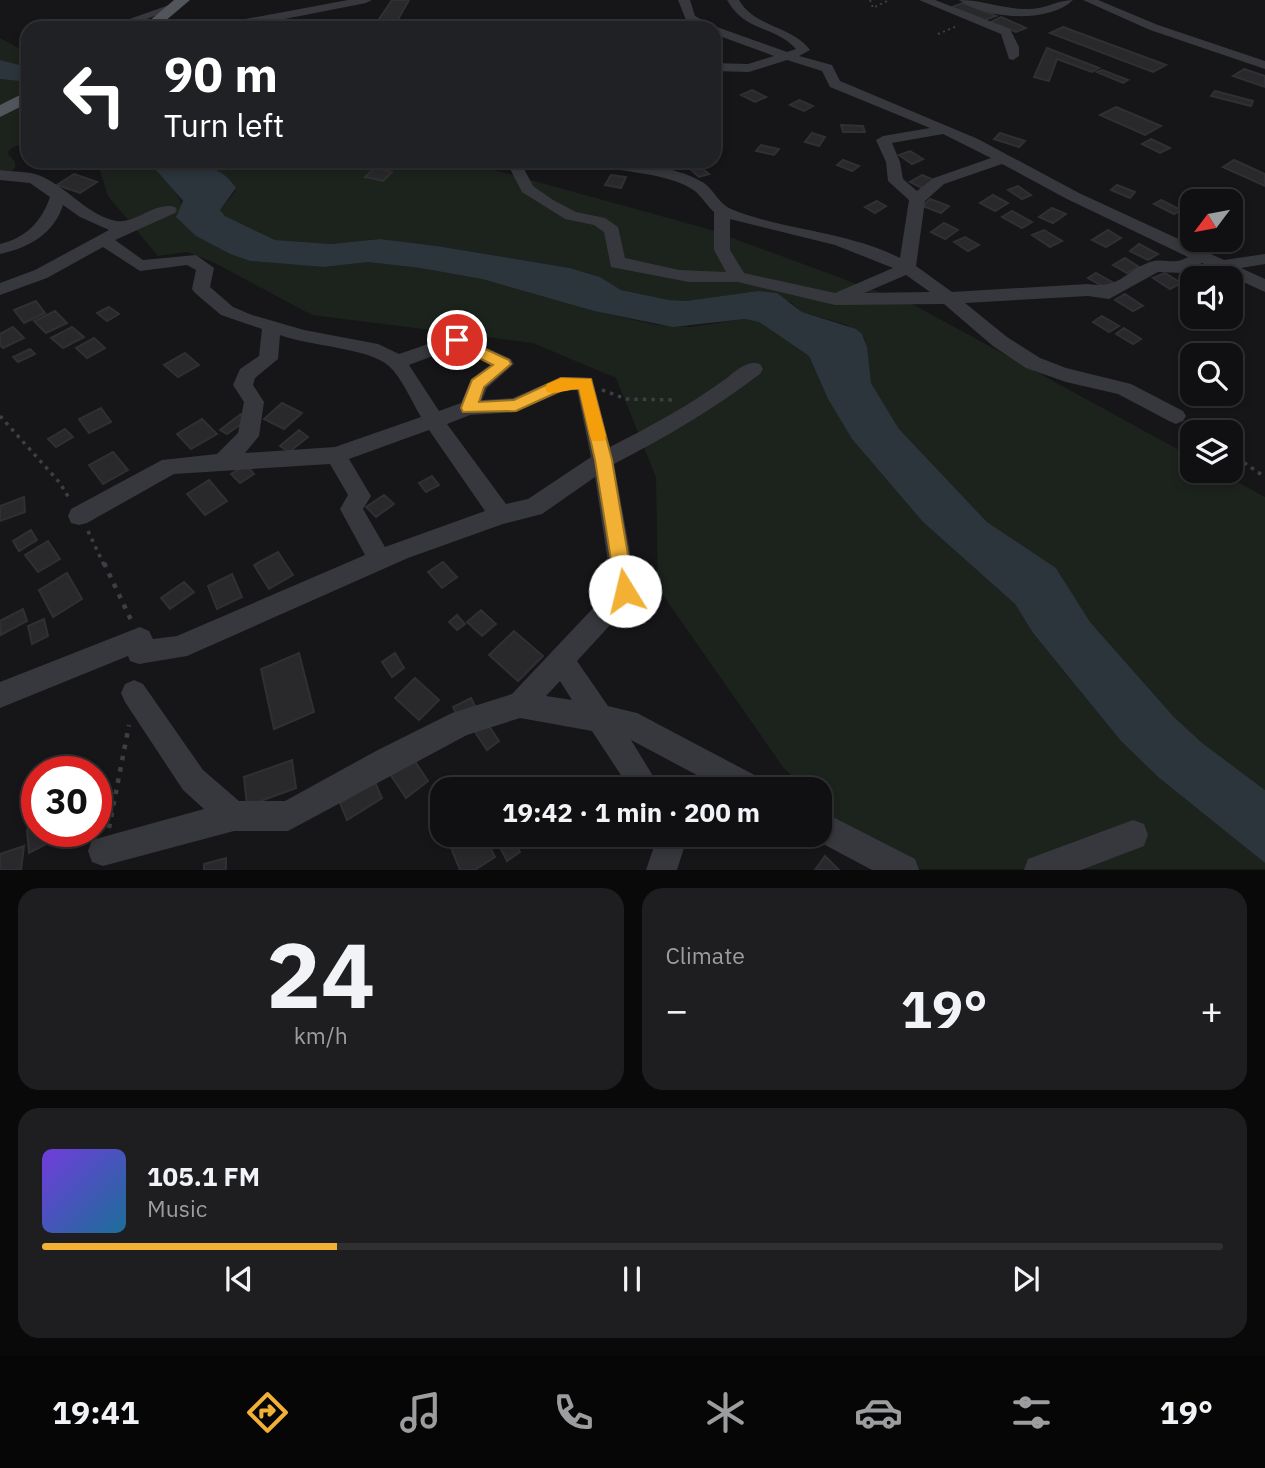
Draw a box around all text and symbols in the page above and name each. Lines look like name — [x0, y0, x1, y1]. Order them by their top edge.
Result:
text: 90 m — [164, 42, 278, 105]
icon: left — [49, 49, 140, 140]
text: Turn left — [164, 104, 284, 146]
north arrow — [1180, 189, 1242, 252]
map controls — [1180, 189, 1243, 483]
button: sound — [1180, 266, 1243, 329]
pin — [427, 310, 487, 370]
icon: arrive — [438, 321, 476, 359]
button: search — [1180, 343, 1243, 406]
button: layers — [1180, 420, 1243, 483]
position arrow — [588, 554, 662, 628]
speed limit sign: 30 — [21, 756, 112, 847]
text: 19:42 · 1 min · 200 m — [502, 795, 760, 829]
text: 24 — [266, 915, 375, 1033]
text: Climate — [666, 940, 745, 970]
text: 19° — [901, 975, 988, 1042]
text: − — [666, 985, 688, 1034]
text: + — [1200, 985, 1223, 1034]
text: km/h — [294, 1020, 348, 1050]
text: 105.1 FM — [147, 1159, 260, 1193]
text: Music — [147, 1193, 207, 1223]
icon: previous — [220, 1260, 258, 1298]
icon: pause — [613, 1260, 651, 1298]
icon: next — [1007, 1260, 1045, 1298]
icon: directions — [243, 1388, 292, 1437]
icon: music — [396, 1388, 445, 1437]
icon: phone — [549, 1388, 598, 1437]
icon: climate — [701, 1388, 750, 1437]
icon: car — [854, 1388, 903, 1437]
icon: filters — [1007, 1388, 1056, 1437]
text: 19:41 — [52, 1391, 139, 1433]
text: 19° — [1160, 1391, 1213, 1433]

